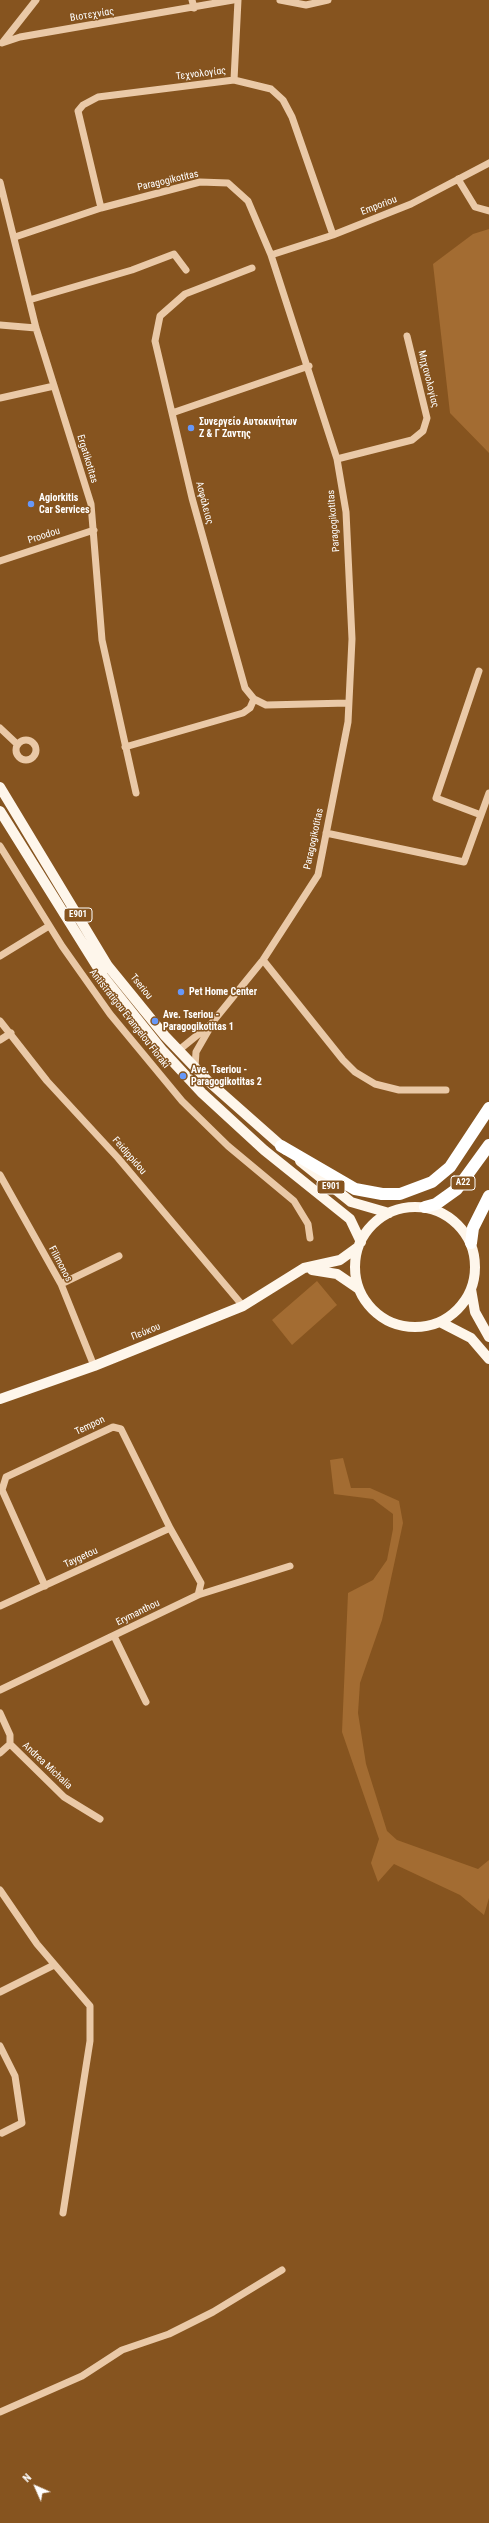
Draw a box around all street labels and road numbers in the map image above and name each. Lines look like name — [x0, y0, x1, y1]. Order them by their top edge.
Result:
street label: Βιοτεχνίας — [69, 6, 115, 24]
street label: Τεχνολογίας — [175, 65, 227, 83]
street label: Paragogikotitas — [136, 168, 200, 194]
street label: Emporiou — [359, 194, 399, 218]
street label: Μηχανολογίας — [415, 349, 441, 409]
street label: Ergatikotitas — [74, 433, 100, 485]
street label: Ασφάλειας — [193, 480, 215, 526]
street label: Paragogikotitas — [325, 490, 343, 552]
street label: Proodou — [26, 525, 62, 547]
street label: Paragogikotitas — [302, 807, 326, 871]
road number: E901 — [64, 908, 92, 922]
street label: Antistratigou Evangelou Floraki — [87, 967, 171, 1071]
street label: Tseriou — [127, 972, 155, 1002]
street label: Feidippidou — [109, 1135, 149, 1177]
road number: A22 — [451, 1176, 475, 1190]
road number: E901 — [317, 1180, 345, 1194]
street label: Filimonos — [46, 1244, 74, 1284]
street label: Πεύκου — [130, 1321, 162, 1343]
street label: Tempon — [73, 1414, 107, 1438]
street label: Taygetou — [62, 1545, 100, 1571]
street label: Erymanthou — [114, 1597, 162, 1629]
street label: Andrea Michalia — [20, 1740, 74, 1792]

